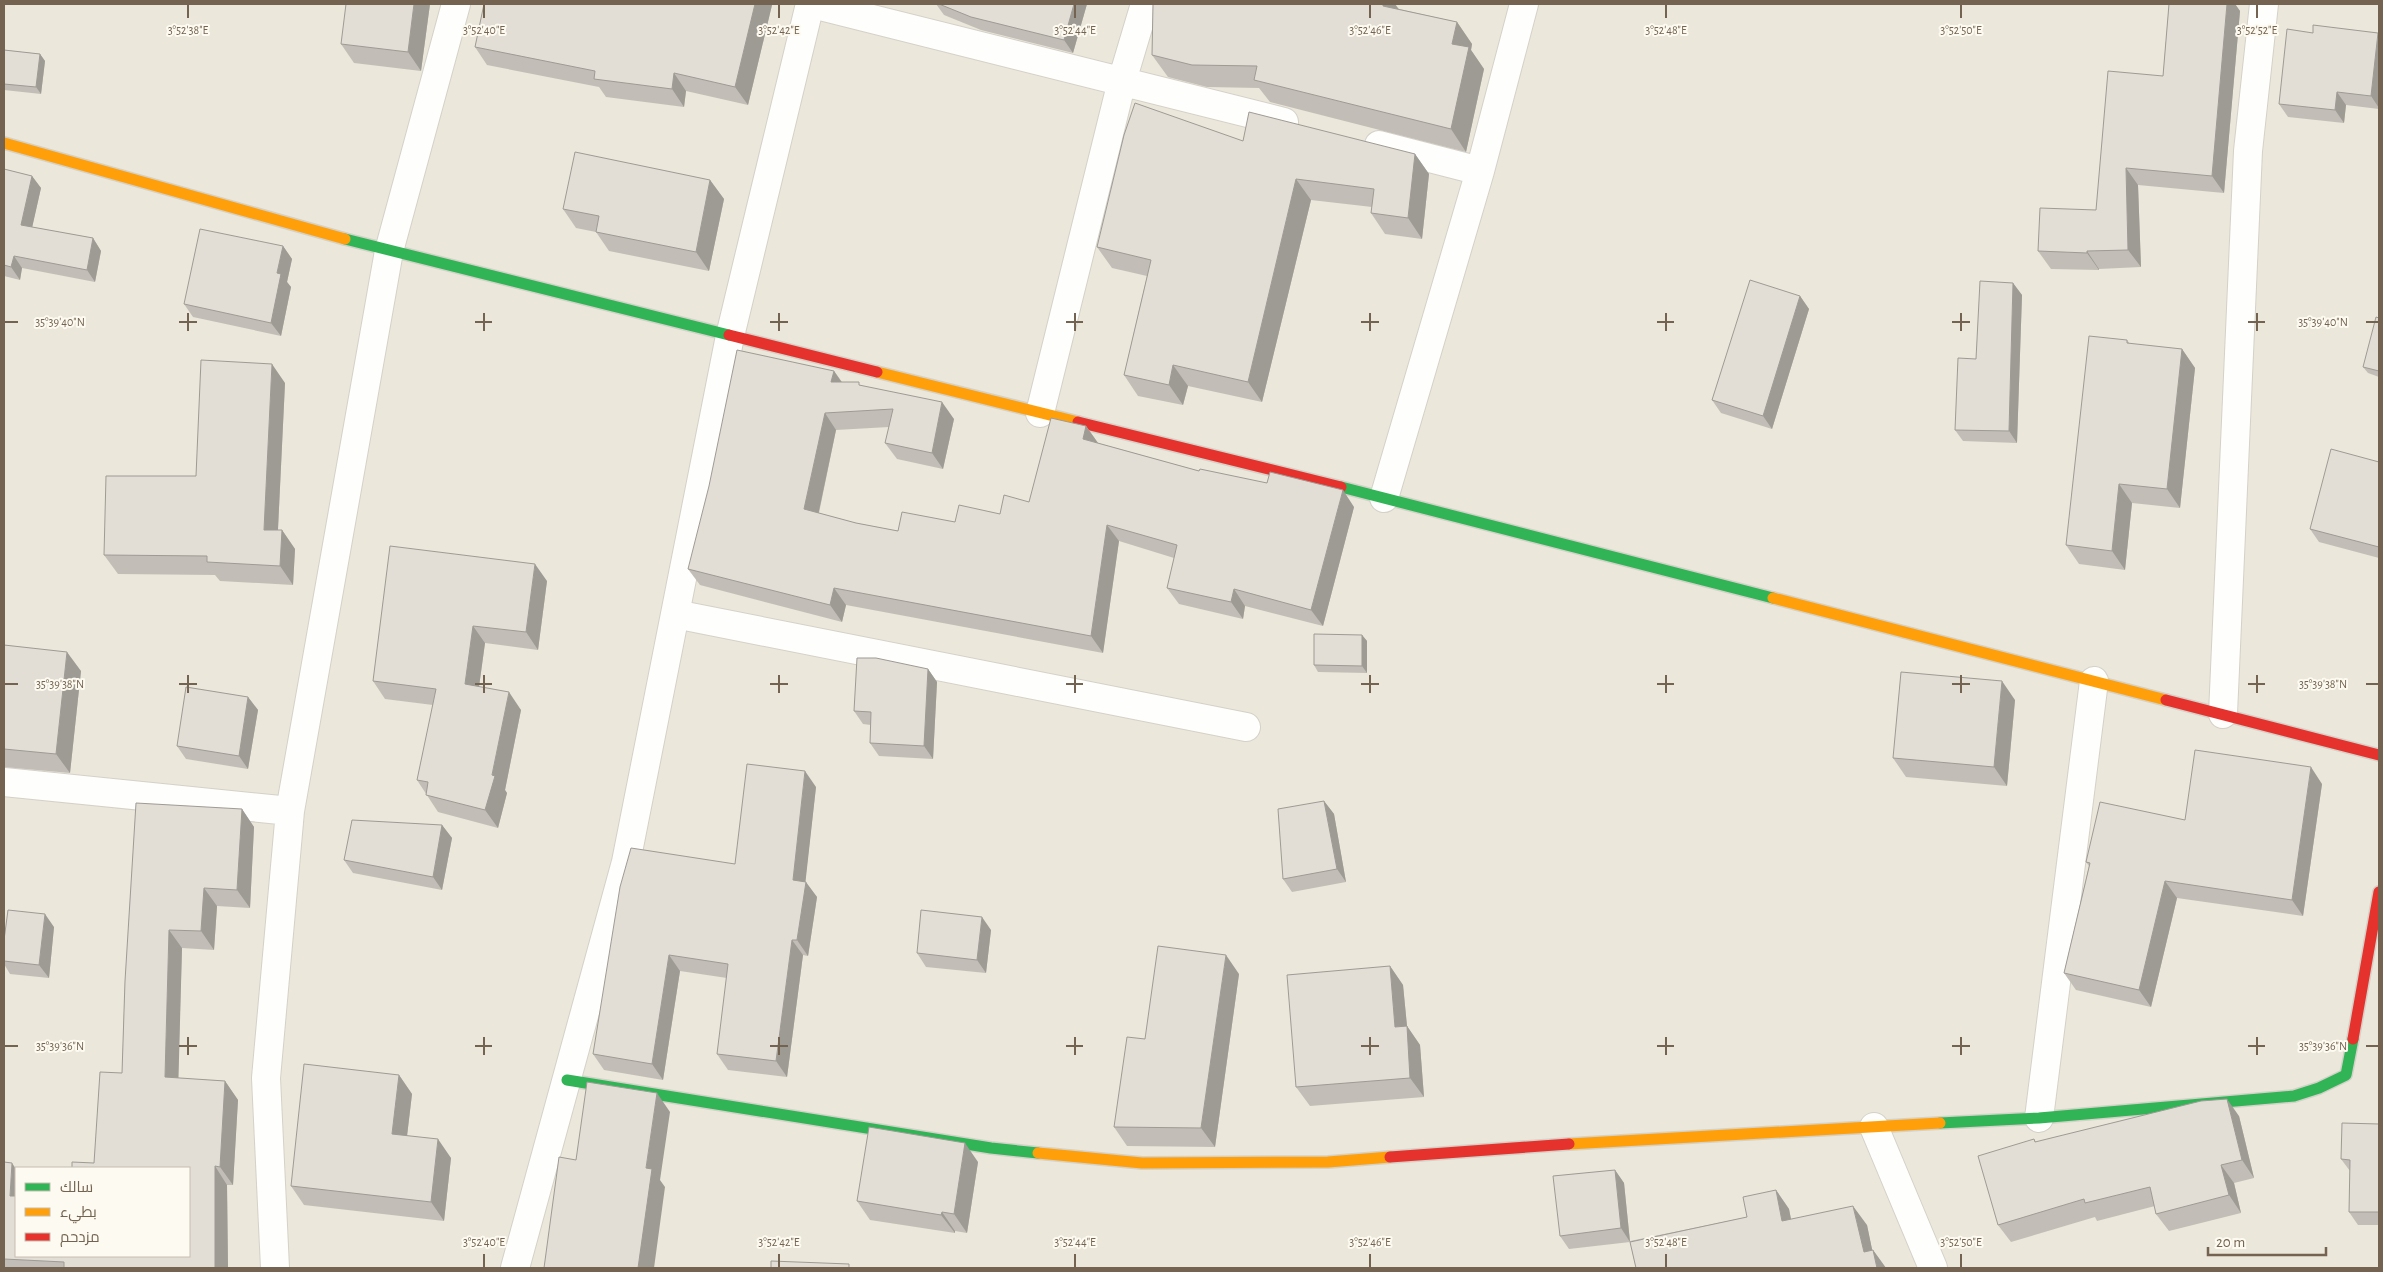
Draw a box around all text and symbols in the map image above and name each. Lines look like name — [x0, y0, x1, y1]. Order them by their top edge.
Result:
text: 3°52'38"E — [168, 24, 209, 36]
text: 3°52'40"E — [463, 24, 505, 36]
text: 3°52'42"E — [758, 24, 800, 36]
text: 3°52'44"E — [1054, 24, 1096, 36]
text: 3°52'46"E — [1349, 24, 1391, 36]
text: 3°52'48"E — [1645, 24, 1687, 36]
text: 3°52'50"E — [1940, 24, 1982, 36]
text: 3°52'52"E — [2237, 24, 2277, 36]
text: 35°39'40"N — [35, 316, 85, 328]
text: 35°39'40"N — [2298, 316, 2348, 328]
text: 35°39'38"N — [36, 678, 84, 690]
text: 35°39'38"N — [2299, 678, 2347, 690]
text: 35°39'36"N — [36, 1040, 84, 1052]
text: 35°39'36"N — [2299, 1040, 2347, 1052]
legend — [15, 1167, 190, 1257]
text: سالك — [60, 1180, 93, 1195]
text: بطيء — [60, 1205, 97, 1224]
scale bar — [2208, 1224, 2326, 1256]
text: مزدحم — [60, 1230, 100, 1247]
text: 20 m — [2216, 1235, 2245, 1250]
text: 3°52'40"E — [463, 1236, 505, 1248]
text: 3°52'42"E — [758, 1236, 800, 1248]
text: 3°52'44"E — [1054, 1236, 1096, 1248]
text: 3°52'46"E — [1349, 1236, 1391, 1248]
text: 3°52'48"E — [1645, 1236, 1687, 1248]
text: 3°52'50"E — [1940, 1236, 1982, 1248]

